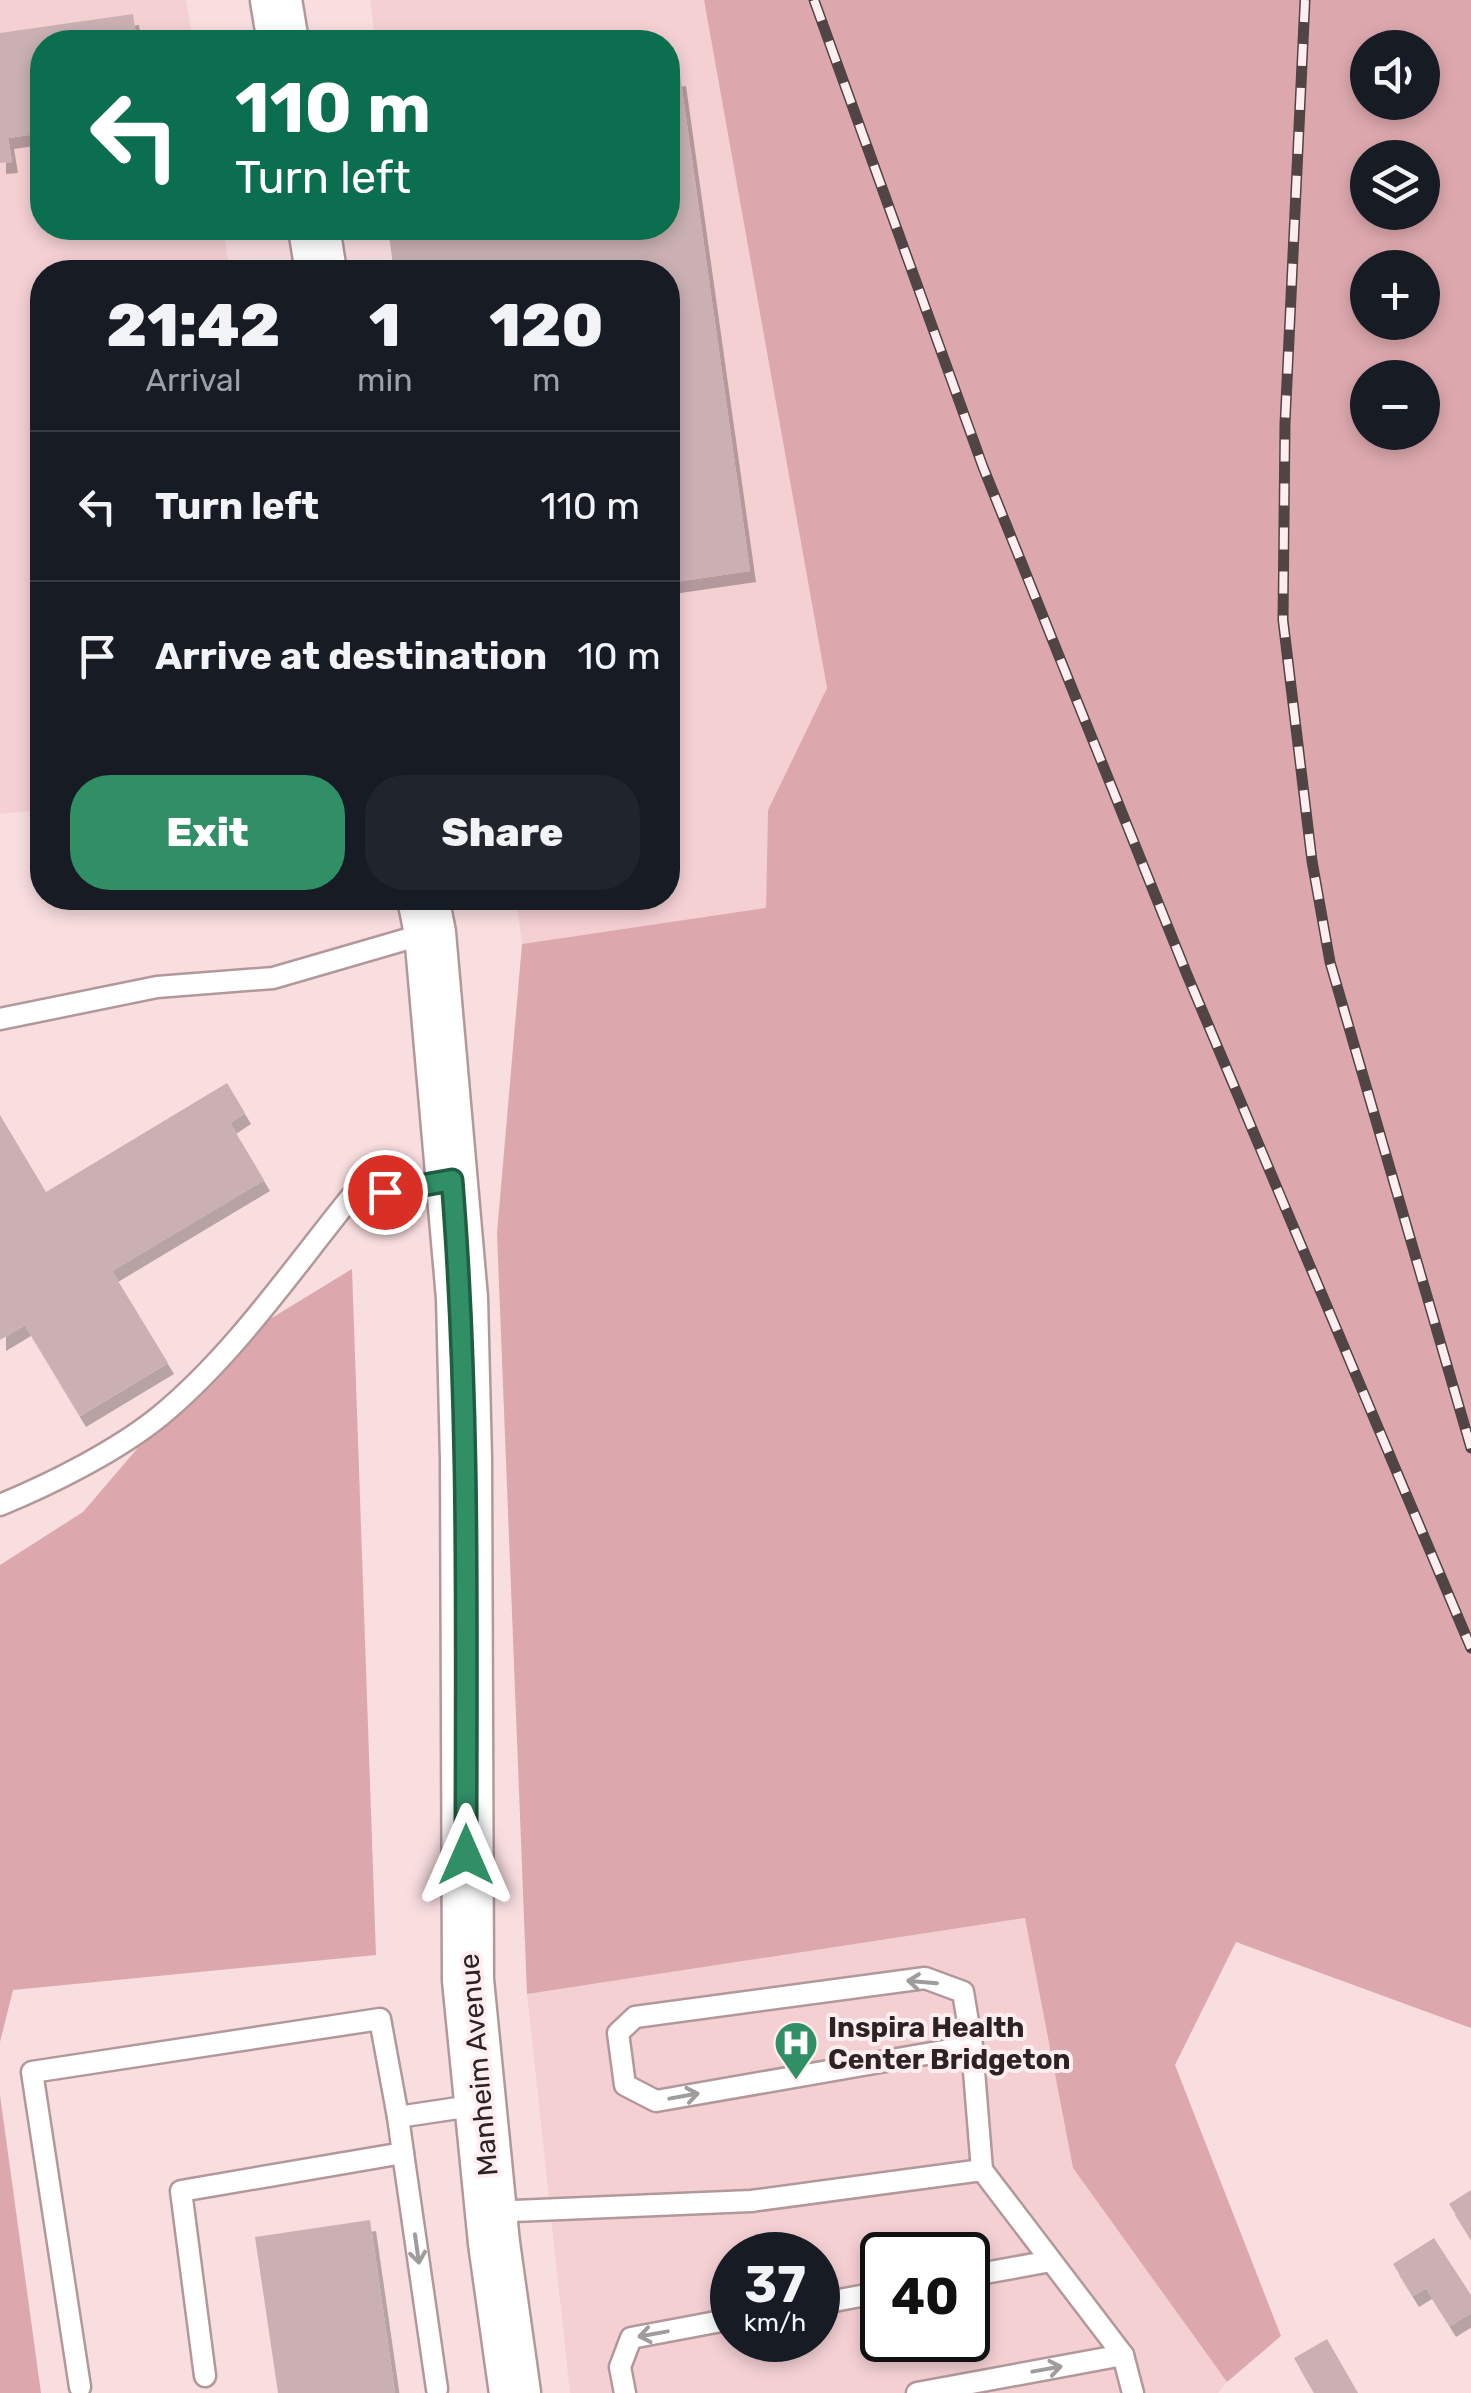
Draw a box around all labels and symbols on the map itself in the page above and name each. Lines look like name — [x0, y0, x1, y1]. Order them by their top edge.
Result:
pin — [343, 1150, 428, 1235]
position arrow — [414, 1803, 518, 1907]
street label: Manheim Avenue — [452, 1952, 505, 2178]
one-way arrow — [906, 1972, 939, 1991]
place label: Inspira Health Center Bridgeton — [828, 2011, 1071, 2076]
hospital icon: Inspira Health Center Bridgeton — [773, 2020, 819, 2081]
one-way arrow — [668, 2086, 700, 2105]
speed limit sign: 40 — [860, 2232, 990, 2362]
one-way arrow — [408, 2233, 426, 2265]
one-way arrow — [638, 2325, 670, 2344]
one-way arrow — [1030, 2359, 1063, 2378]

